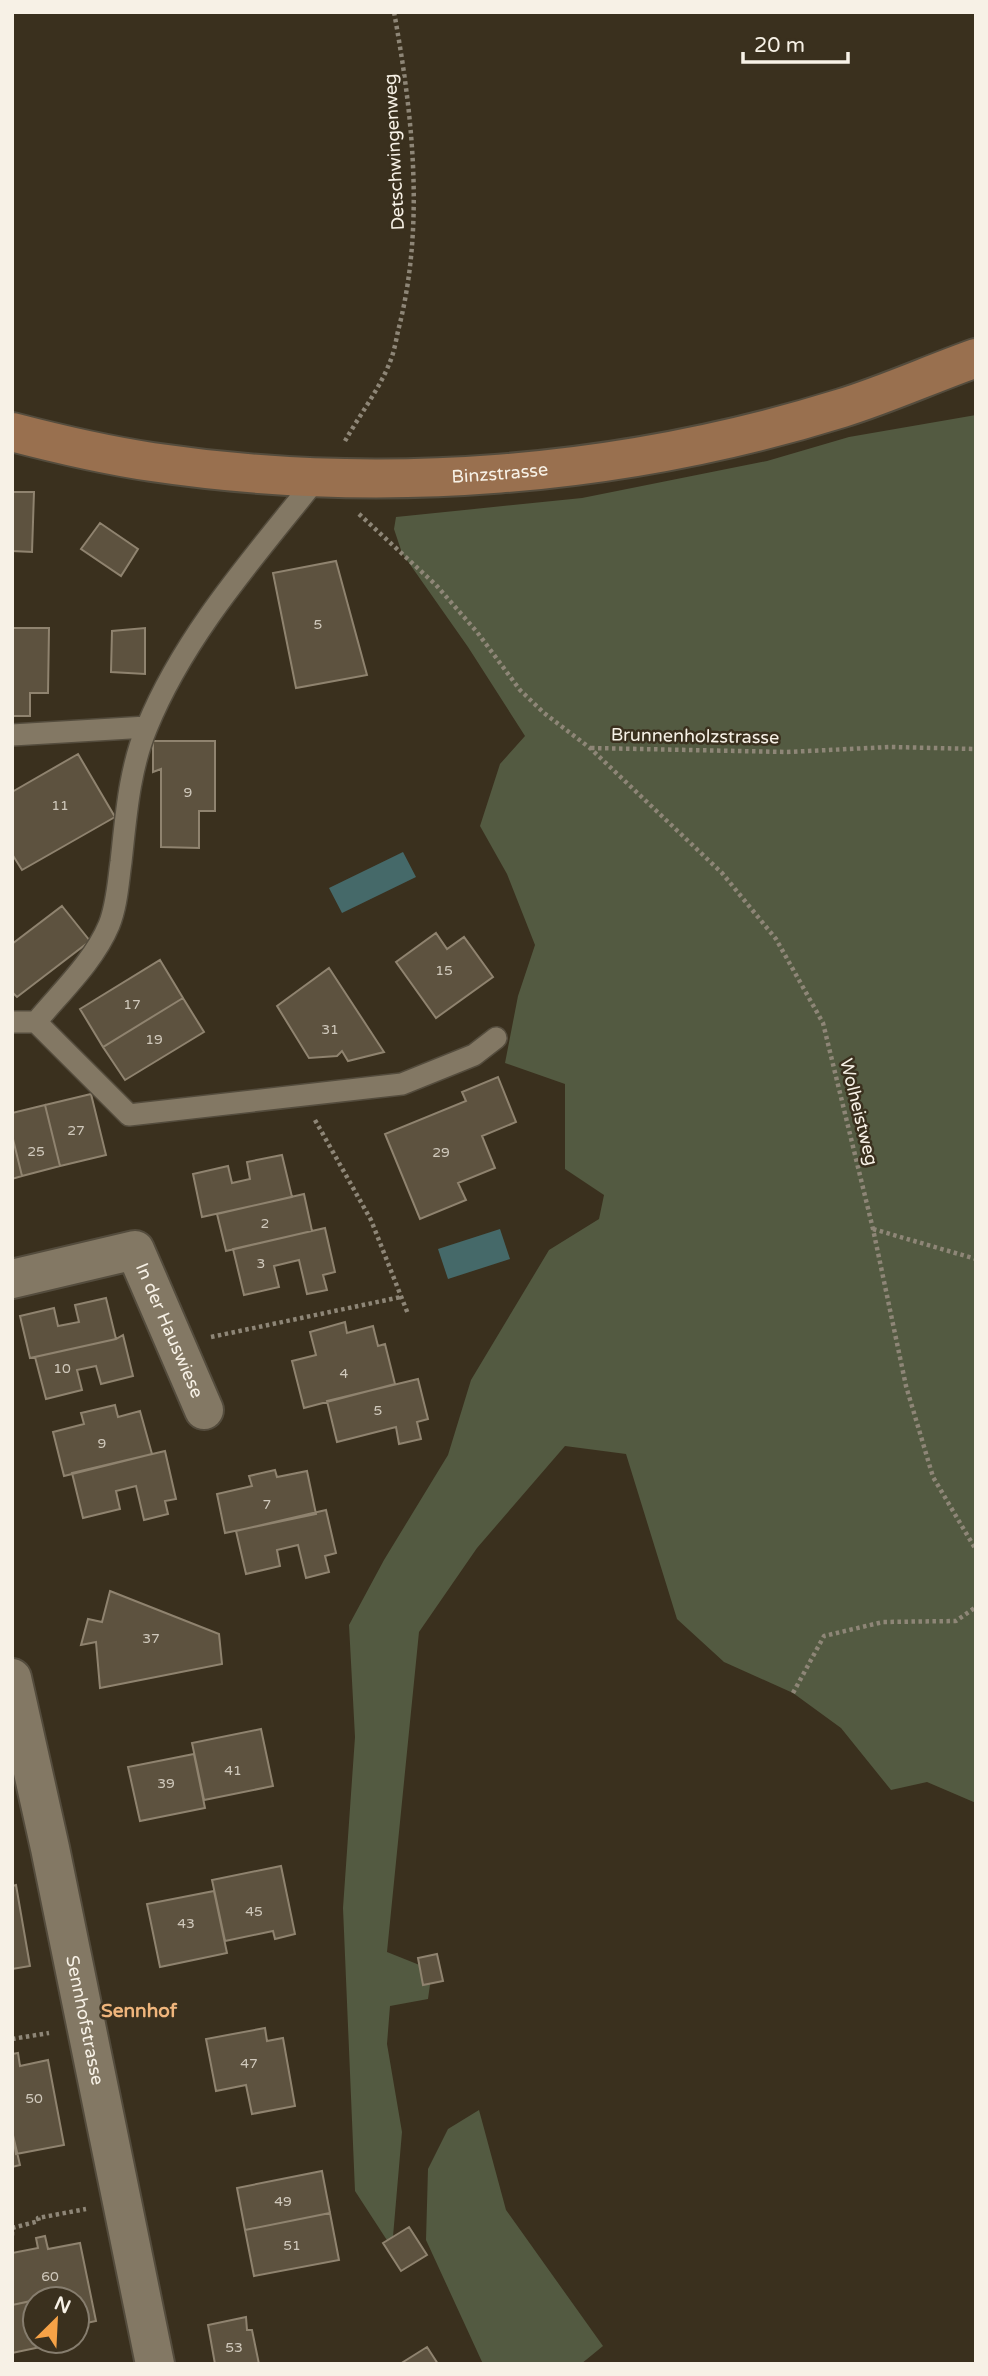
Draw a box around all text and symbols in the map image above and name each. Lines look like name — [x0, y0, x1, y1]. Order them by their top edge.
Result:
scale bar — [743, 21, 848, 65]
text: 20 m — [754, 33, 805, 58]
street label: Detschwingenweg — [379, 73, 409, 231]
street label: Binzstrasse — [451, 458, 549, 488]
house number: 5 — [314, 616, 322, 633]
street label: Brunnenholzstrasse — [611, 724, 779, 748]
house number: 9 — [184, 784, 192, 801]
house number: 11 — [51, 797, 69, 814]
house number: 15 — [435, 962, 453, 979]
house number: 17 — [123, 996, 141, 1013]
house number: 31 — [321, 1021, 339, 1038]
house number: 19 — [145, 1031, 163, 1048]
street label: Wolheistweg — [835, 1056, 883, 1168]
house number: 27 — [67, 1122, 85, 1139]
house number: 25 — [27, 1143, 45, 1160]
house number: 29 — [432, 1144, 450, 1161]
house number: 2 — [261, 1215, 269, 1232]
house number: 3 — [257, 1255, 265, 1272]
street label: In der Hauswiese — [131, 1260, 208, 1401]
house number: 10 — [53, 1360, 71, 1377]
house number: 4 — [340, 1365, 349, 1382]
house number: 5 — [374, 1402, 382, 1419]
house number: 9 — [98, 1435, 106, 1452]
house number: 7 — [263, 1496, 271, 1513]
house number: 37 — [142, 1630, 160, 1647]
house number: 41 — [224, 1762, 242, 1779]
house number: 39 — [157, 1775, 175, 1792]
house number: 45 — [245, 1903, 263, 1920]
house number: 43 — [177, 1915, 195, 1932]
street label: Sennhofstrasse — [61, 1953, 109, 2087]
district label: Sennhof — [101, 2000, 178, 2022]
house number: 47 — [240, 2055, 258, 2072]
house number: 50 — [25, 2090, 43, 2107]
house number: 49 — [274, 2193, 292, 2210]
house number: 51 — [283, 2237, 301, 2254]
house number: 60 — [41, 2268, 59, 2285]
north arrow — [21, 2285, 91, 2355]
text: N — [51, 2292, 74, 2319]
house number: 53 — [225, 2339, 243, 2356]

